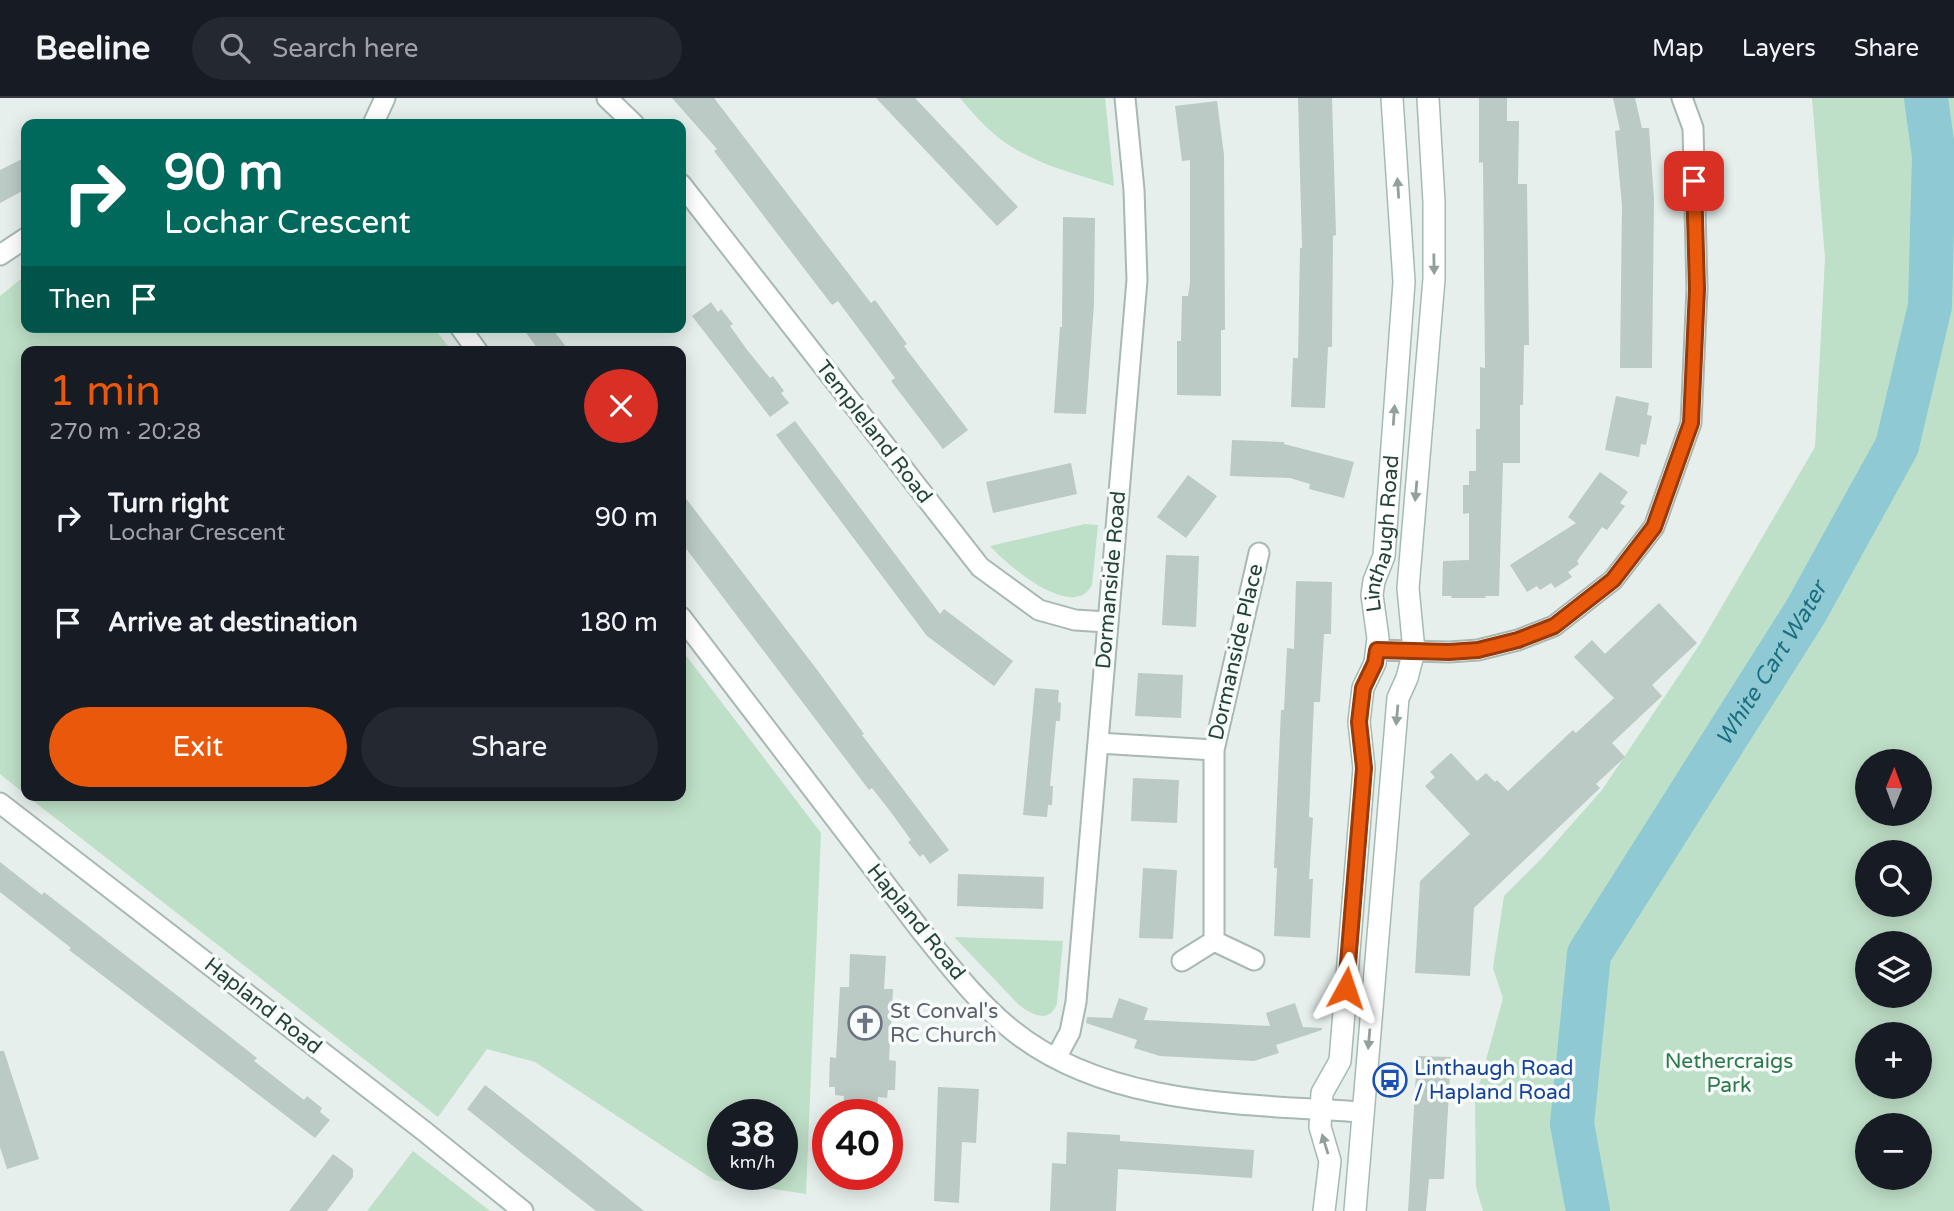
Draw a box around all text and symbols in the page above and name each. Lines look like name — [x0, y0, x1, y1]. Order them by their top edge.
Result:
search box — [192, 17, 682, 80]
text: Beeline — [35, 29, 150, 68]
icon: search — [216, 29, 254, 67]
text: Search here — [272, 33, 418, 64]
text: Map — [1652, 34, 1704, 63]
text: Layers — [1742, 34, 1816, 63]
text: Share — [1854, 34, 1919, 63]
text: 90 m — [164, 144, 283, 203]
icon: right — [49, 147, 140, 238]
pin — [1664, 151, 1724, 211]
icon: arrive — [1675, 162, 1713, 200]
one-way arrow — [1392, 177, 1403, 199]
text: Lochar Crescent — [164, 204, 411, 242]
one-way arrow — [1428, 253, 1440, 275]
icon: arrive — [125, 280, 163, 318]
text: Then — [49, 284, 111, 315]
street label: Templeland Road — [811, 356, 937, 508]
text: 1 min — [49, 366, 161, 417]
button: close — [584, 369, 658, 443]
one-way arrow — [1389, 404, 1400, 426]
text: 270 m · 20:28 — [49, 418, 201, 446]
street label: Linthaugh Road — [1360, 454, 1404, 614]
one-way arrow — [1410, 480, 1421, 502]
text: Turn right — [108, 488, 229, 519]
street label: Dormanside Road — [1091, 490, 1131, 670]
icon: right — [49, 499, 87, 537]
text: 90 m — [595, 502, 658, 533]
text: Lochar Crescent — [108, 519, 285, 547]
street label: Dormanside Place — [1204, 561, 1268, 742]
water label: White Cart Water — [1710, 574, 1835, 752]
icon: arrive — [49, 604, 87, 642]
text: Arrive at destination — [108, 607, 358, 638]
text: 180 m — [578, 607, 658, 638]
one-way arrow — [1391, 704, 1402, 726]
button: Exit — [49, 707, 347, 787]
button: Share — [361, 707, 658, 787]
north arrow — [1855, 749, 1932, 826]
map controls — [1855, 749, 1932, 1190]
button: search — [1855, 840, 1932, 917]
street label: Hapland Road — [862, 859, 970, 985]
button: layers — [1855, 931, 1932, 1008]
position arrow — [1309, 951, 1383, 1025]
street label: Hapland Road — [199, 952, 327, 1060]
place label: St Conval's RC Church — [890, 999, 998, 1048]
church icon: St Conval's RC Church — [846, 1004, 884, 1042]
button: + — [1855, 1022, 1932, 1099]
one-way arrow — [1363, 1028, 1374, 1050]
park label: Nethercraigs Park — [1665, 1049, 1793, 1098]
place label: Linthaugh Road / Hapland Road — [1414, 1056, 1573, 1105]
bus stop icon: Linthaugh Road / Hapland Road — [1371, 1061, 1409, 1099]
speed limit sign: 40 — [812, 1099, 903, 1190]
button: − — [1855, 1113, 1932, 1190]
text: 38 — [731, 1114, 774, 1156]
one-way arrow — [1320, 1133, 1330, 1154]
text: km/h — [730, 1151, 775, 1173]

